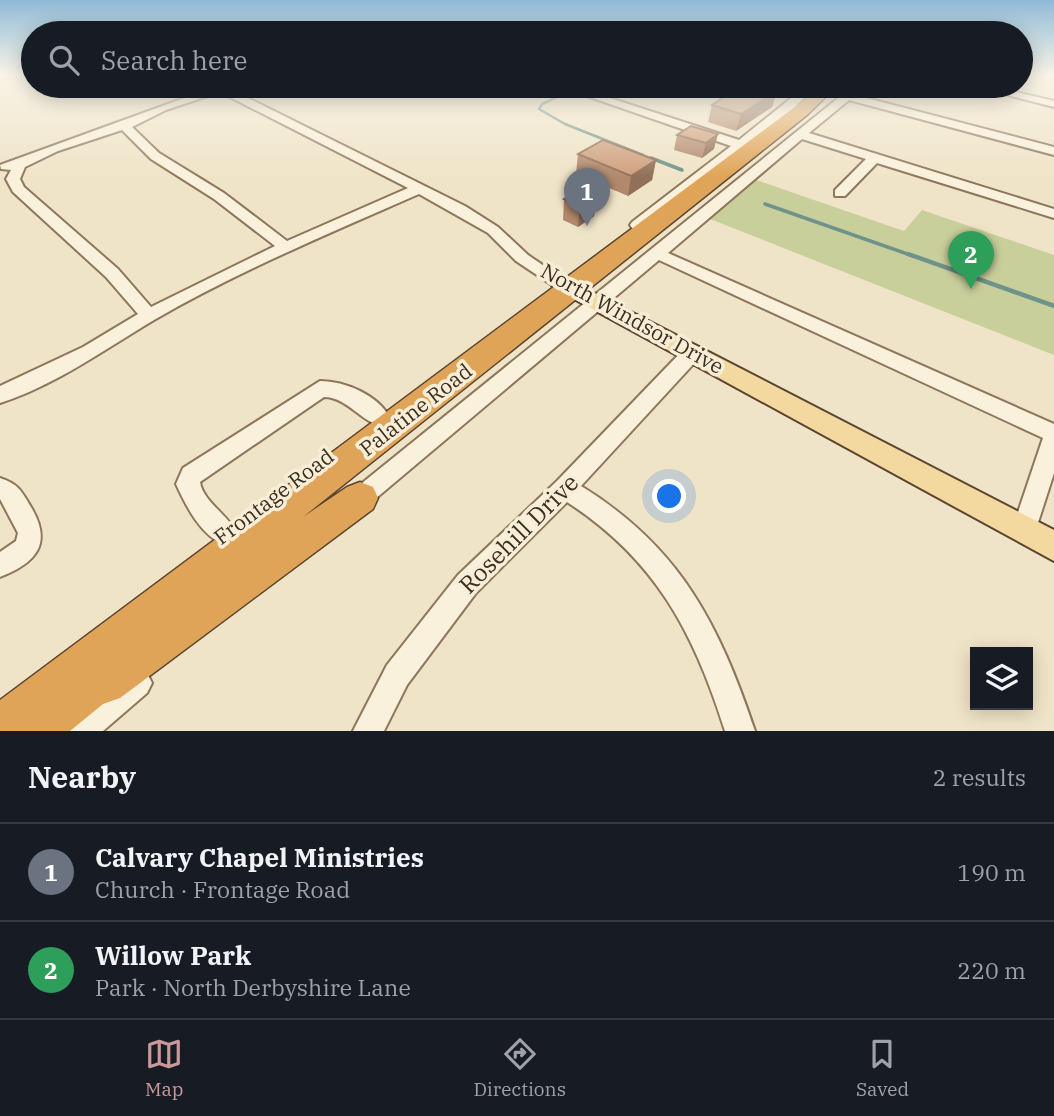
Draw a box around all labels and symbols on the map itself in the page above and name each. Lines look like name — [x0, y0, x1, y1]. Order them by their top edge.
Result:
pin: 1 — [564, 168, 610, 226]
pin: 2 — [948, 231, 994, 289]
street label: North Windsor Drive — [536, 256, 729, 380]
street label: Palatine Road — [353, 356, 478, 462]
street label: Frontage Road — [208, 442, 339, 551]
street label: Rosehill Drive — [451, 466, 585, 600]
your location — [652, 479, 686, 513]

